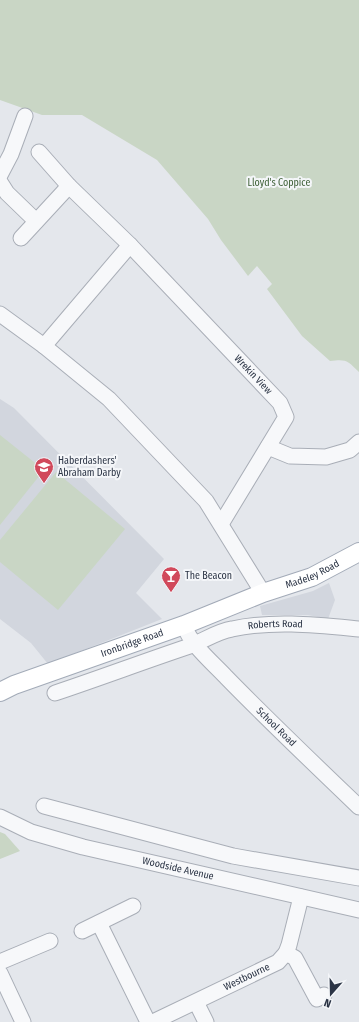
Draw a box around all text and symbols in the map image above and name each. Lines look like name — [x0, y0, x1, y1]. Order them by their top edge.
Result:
park label: Lloyd's Coppice — [248, 177, 310, 189]
street label: Wrekin View — [232, 353, 275, 397]
place label: Haberdashers' Abraham Darby — [58, 455, 121, 479]
school or university icon: Haberdashers' Abraham Darby — [33, 456, 55, 484]
street label: Madeley Road — [284, 558, 341, 591]
bar icon: The Beacon — [160, 565, 182, 593]
place label: The Beacon — [185, 570, 232, 582]
street label: Roberts Road — [247, 618, 303, 632]
street label: Ironbridge Road — [99, 627, 165, 660]
street label: School Road — [254, 705, 298, 749]
street label: Woodside Avenue — [141, 855, 215, 883]
street label: Westbourne — [222, 961, 272, 993]
north arrow — [311, 974, 351, 1014]
text: N — [322, 996, 333, 1010]

